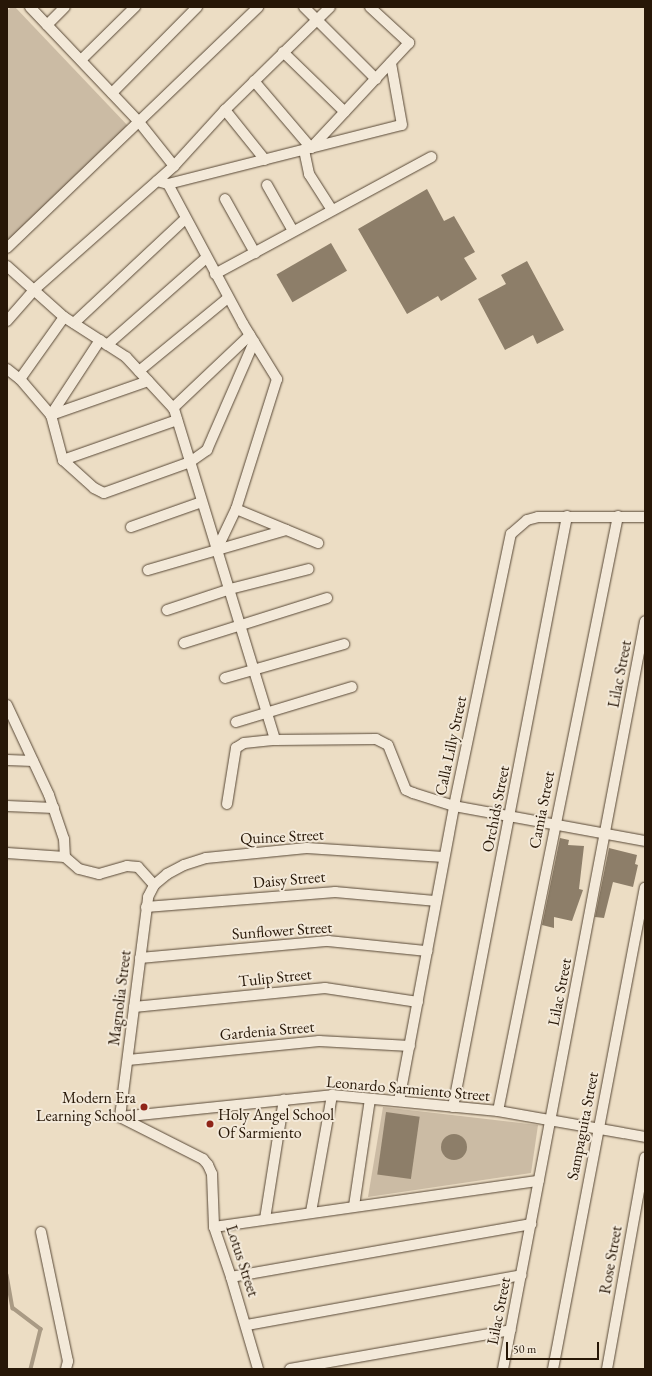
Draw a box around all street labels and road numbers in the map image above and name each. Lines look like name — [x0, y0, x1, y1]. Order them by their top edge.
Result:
street label: Lilac Street — [604, 639, 636, 709]
street label: Calla Lilly Street — [431, 694, 471, 798]
street label: Orchids Street — [478, 764, 514, 854]
street label: Camia Street — [525, 769, 559, 851]
street label: Quince Street — [240, 825, 324, 849]
street label: Daisy Street — [252, 867, 326, 893]
street label: Sunflower Street — [231, 918, 333, 944]
street label: Magnolia Street — [105, 949, 135, 1047]
street label: Lilac Street — [544, 957, 576, 1027]
street label: Tulip Street — [237, 965, 313, 991]
street label: Gardenia Street — [219, 1017, 315, 1045]
street label: Sampaguita Street — [563, 1070, 603, 1182]
street label: Leonardo Sarmiento Street — [325, 1072, 491, 1106]
street label: Lotus Street — [221, 1223, 263, 1299]
street label: Rose Street — [596, 1224, 626, 1296]
street label: Lilac Street — [483, 1276, 515, 1346]

